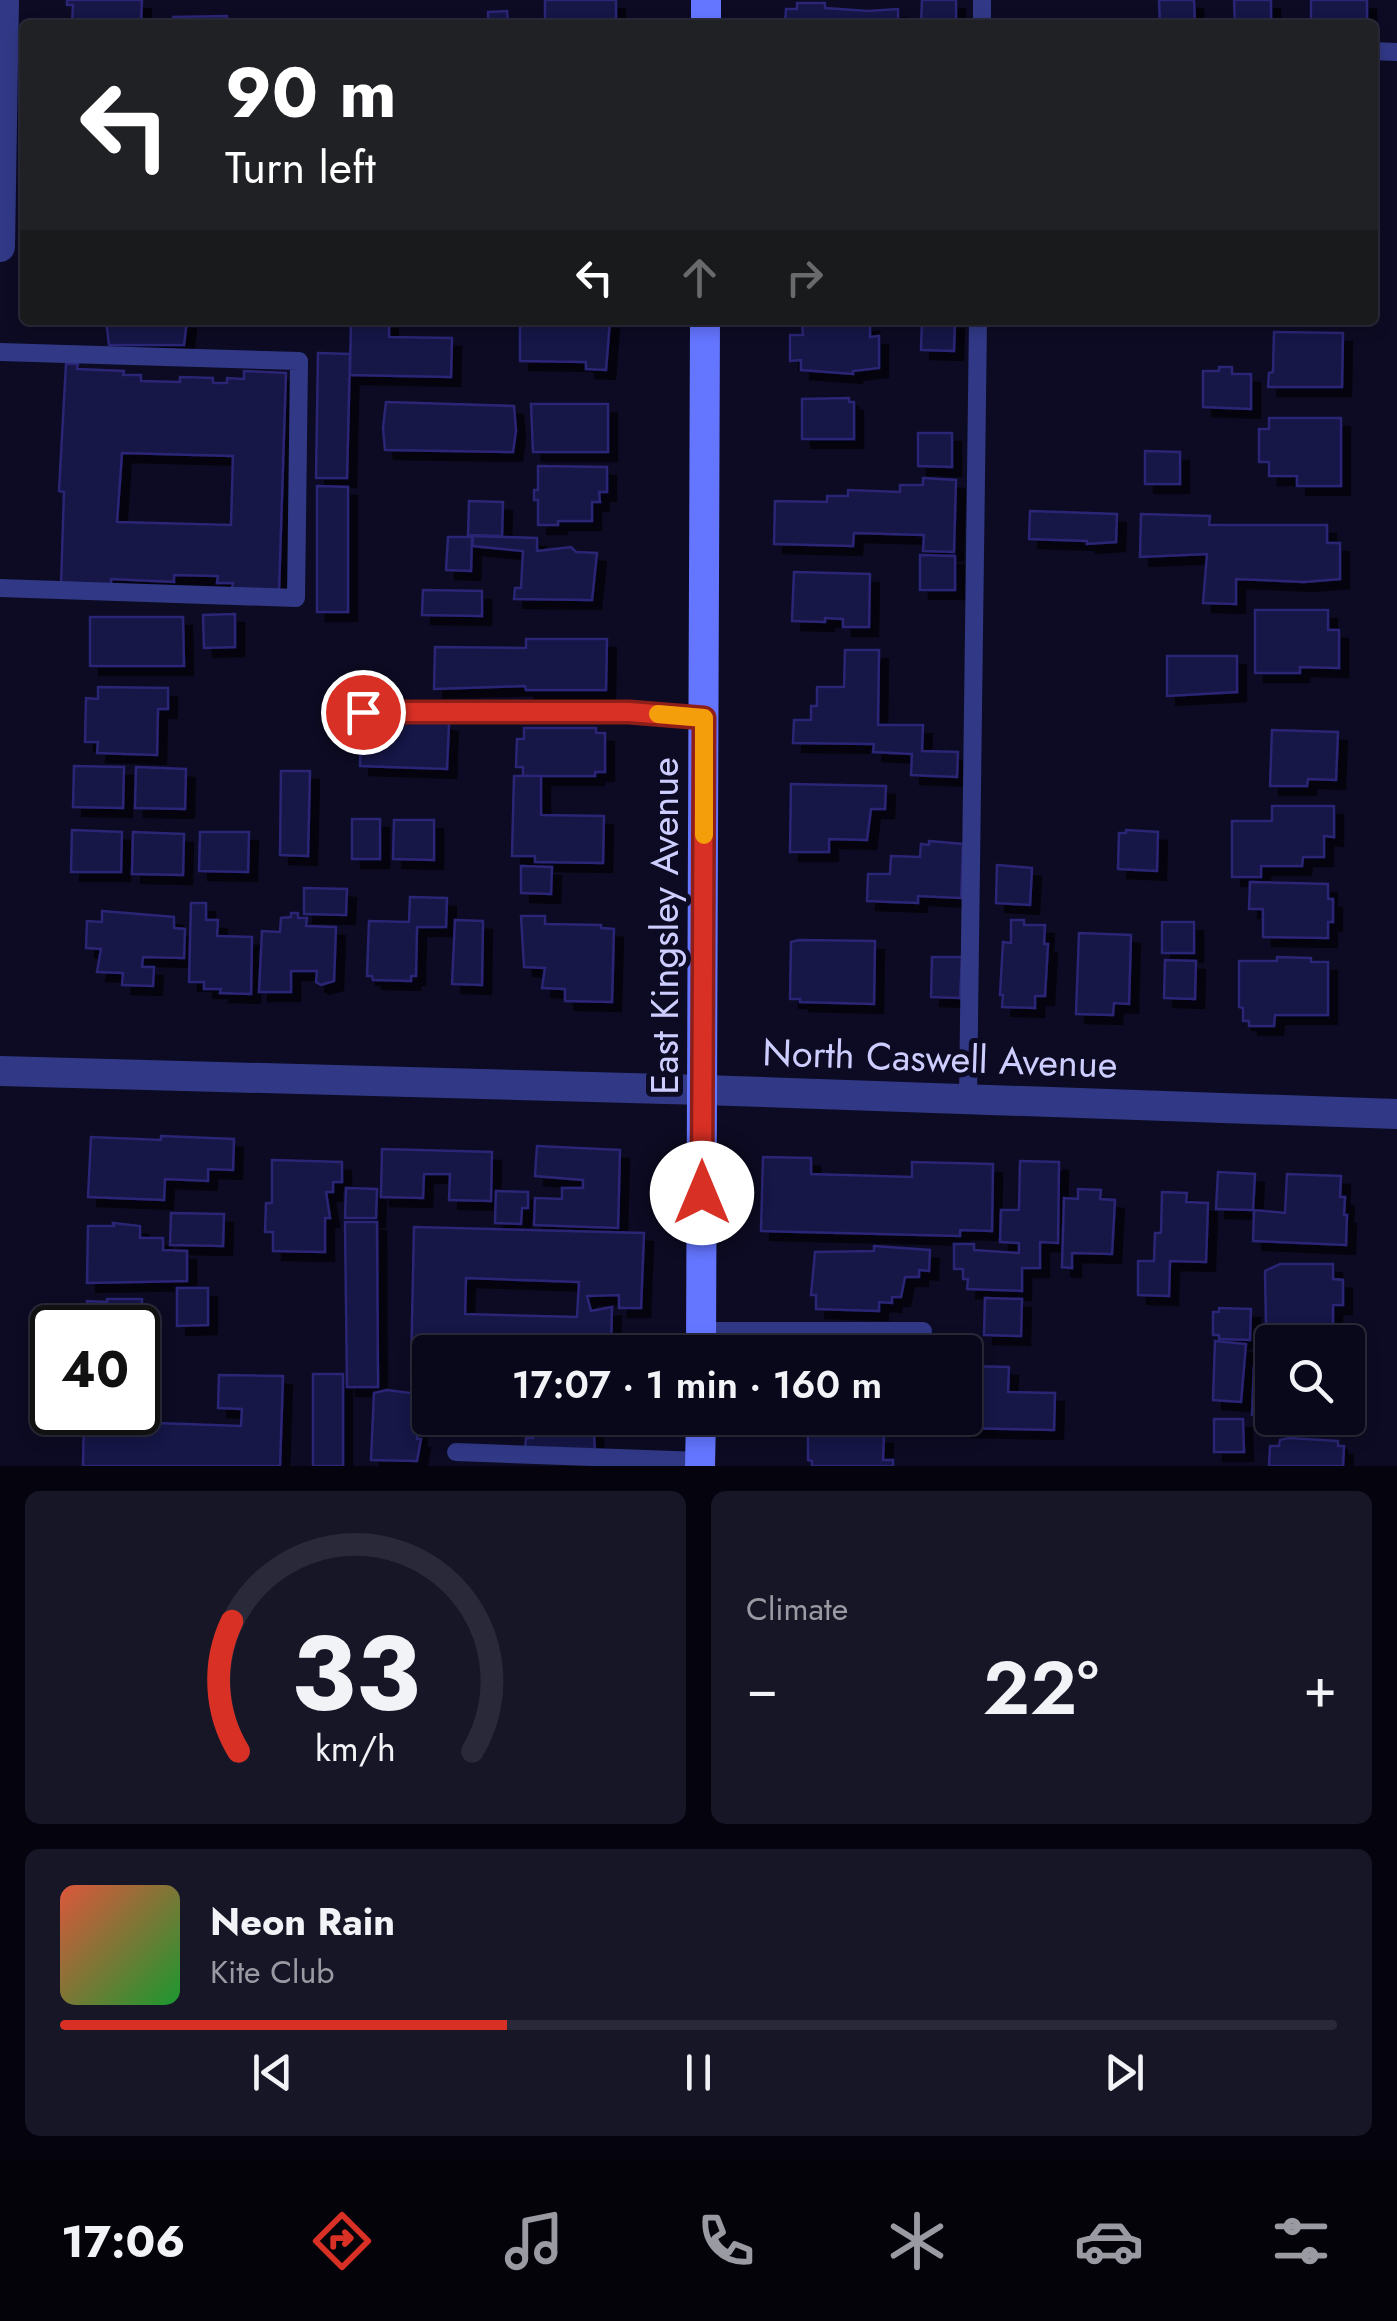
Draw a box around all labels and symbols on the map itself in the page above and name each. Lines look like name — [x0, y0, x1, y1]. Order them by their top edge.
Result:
pin — [321, 670, 406, 755]
street label: East Kingsley Avenue — [637, 757, 692, 1095]
street label: North Caswell Avenue — [762, 1024, 1118, 1092]
position arrow — [650, 1141, 754, 1245]
speed limit sign: 40 — [30, 1305, 160, 1435]

